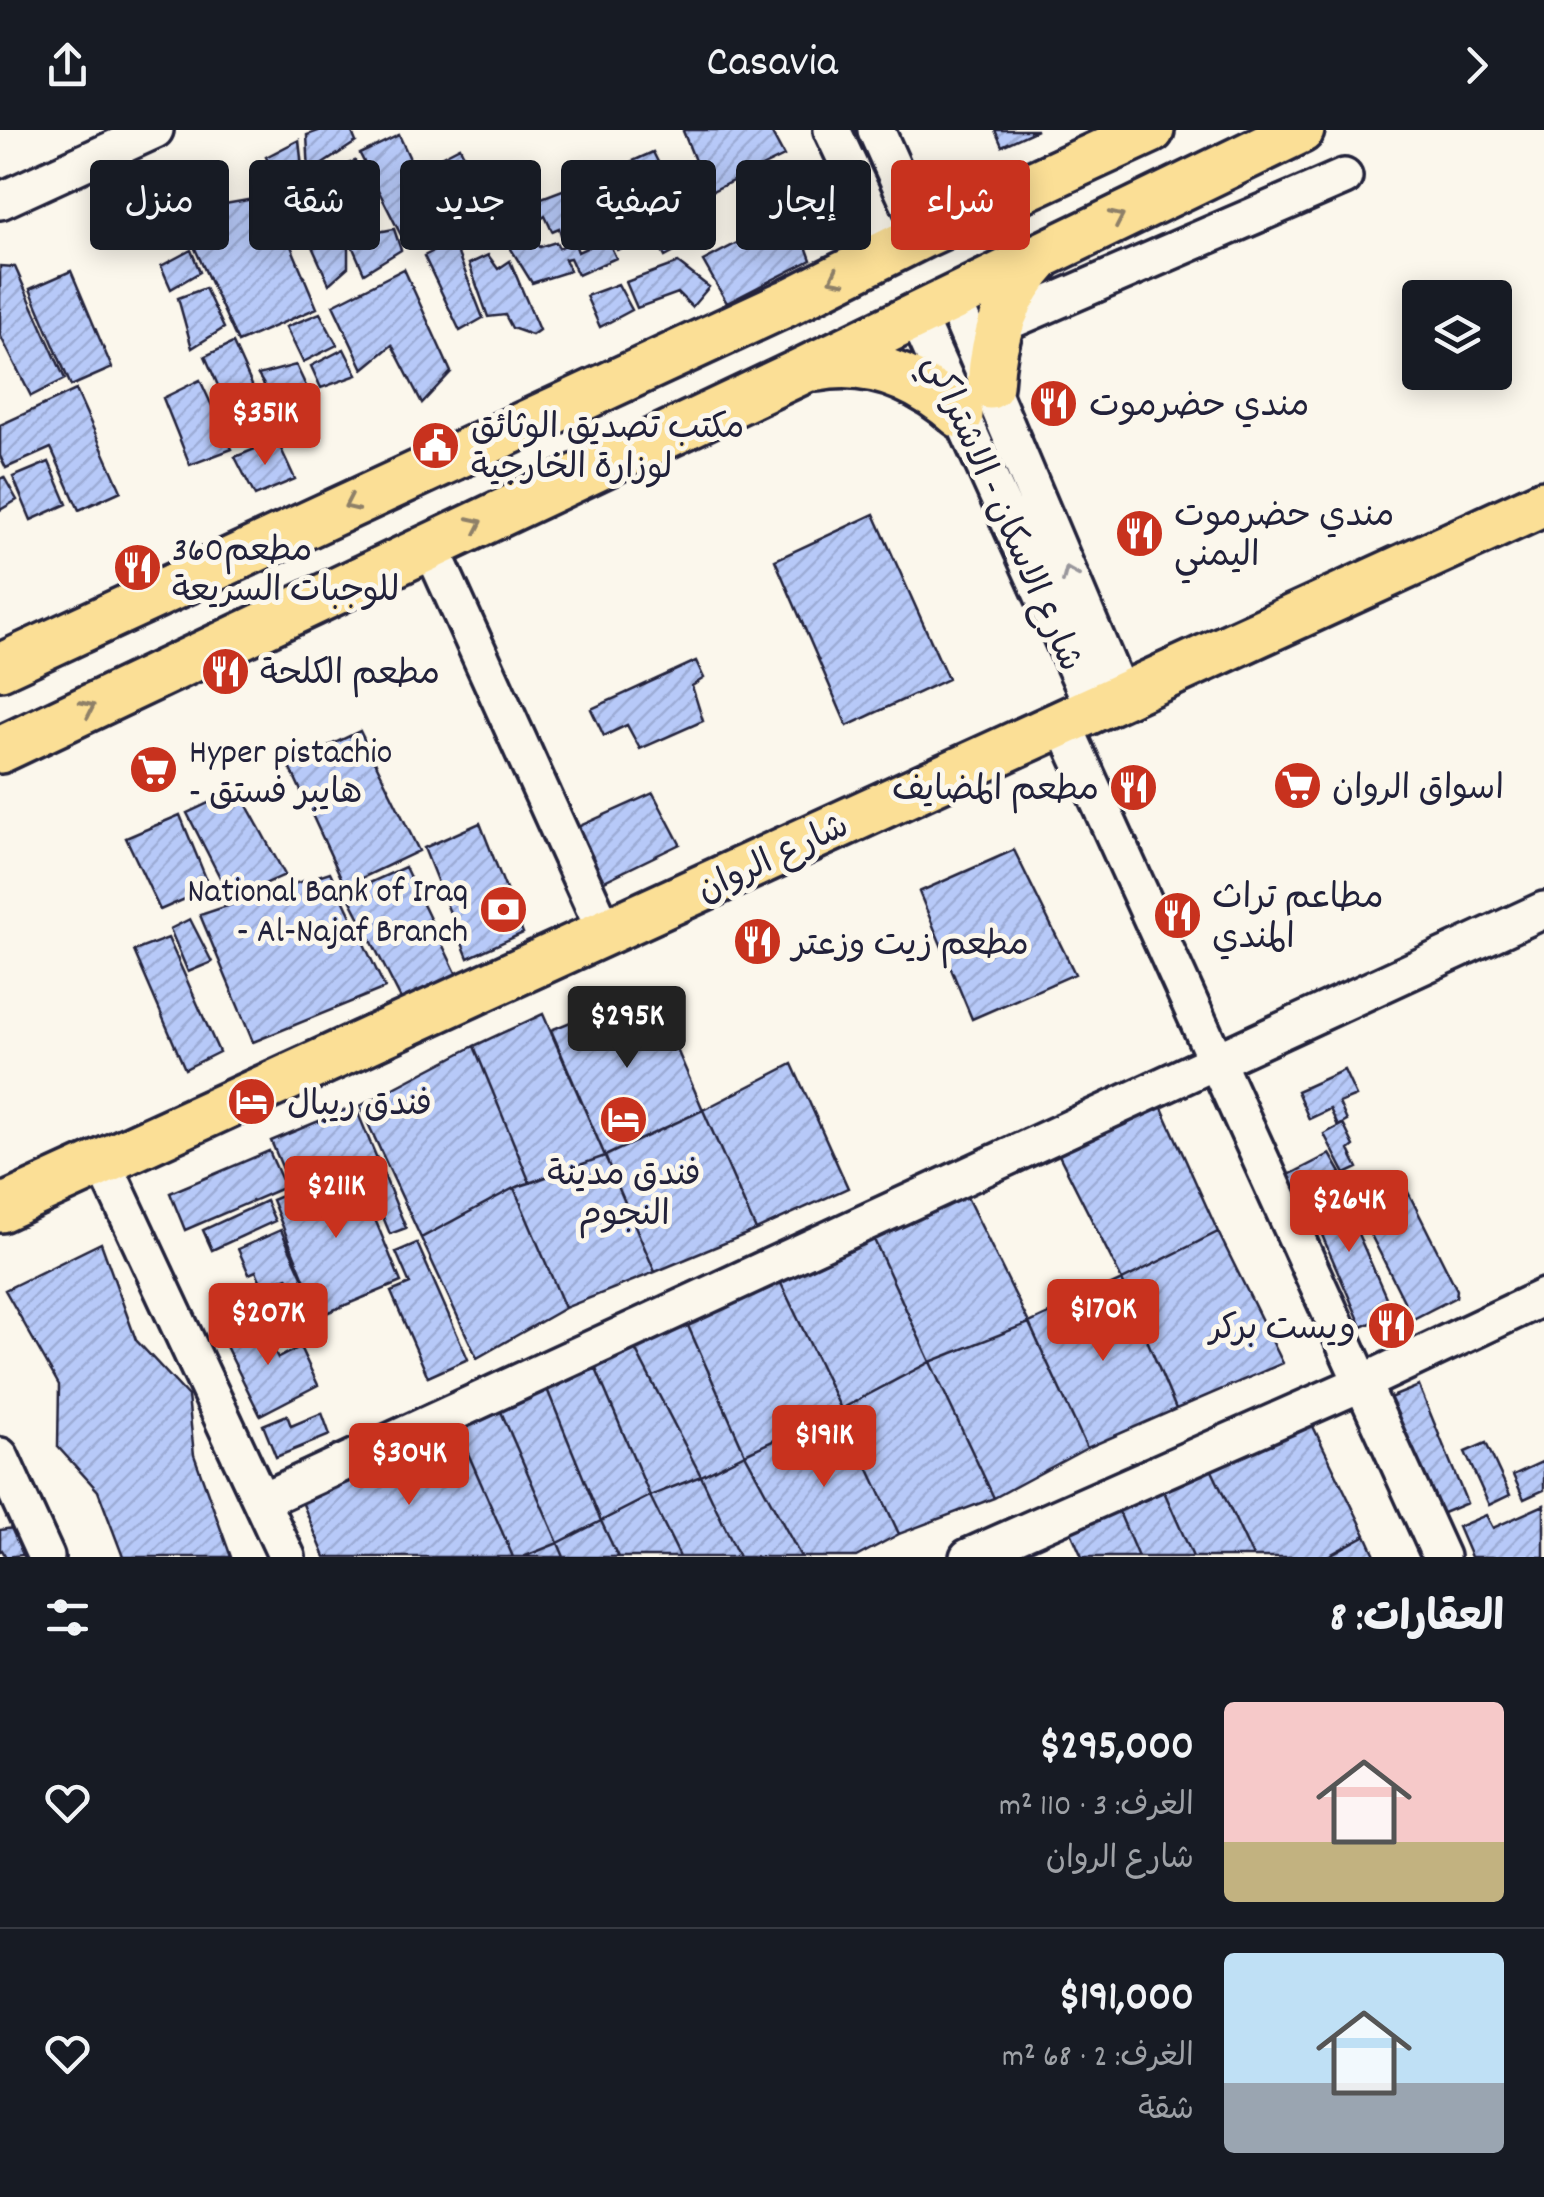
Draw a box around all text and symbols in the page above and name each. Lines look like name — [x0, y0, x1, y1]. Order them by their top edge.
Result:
text: Casavia — [706, 33, 838, 97]
icon: share — [40, 38, 95, 93]
icon: forward — [1449, 38, 1504, 93]
chip: منزل — [90, 160, 229, 250]
chip: شقة — [249, 160, 380, 250]
chip: جديد — [400, 160, 541, 250]
chip: تصفية — [561, 160, 716, 250]
chip: إيجار — [736, 160, 871, 250]
chip: شراء — [891, 160, 1030, 250]
one-way arrow — [1107, 210, 1125, 230]
one-way arrow — [828, 266, 846, 285]
map controls — [1402, 280, 1512, 390]
button: layers — [1402, 280, 1512, 390]
street label: شارع الاسكان - الاشتراكي — [907, 347, 1093, 681]
restaurant icon: مندي حضرموت — [1028, 377, 1080, 429]
pin: $351K — [195, 383, 335, 468]
place label: مندي حضرموت — [1089, 383, 1309, 433]
text: $351K — [231, 392, 299, 438]
place label: مكتب تصديق الوثائق لوزارة الخارجية — [471, 405, 744, 495]
public building icon: مكتب تصديق الوثائق لوزارة الخارجية — [410, 419, 462, 471]
one-way arrow — [343, 492, 361, 512]
place label: مندي حضرموت اليمني — [1174, 493, 1394, 584]
restaurant icon: مندي حضرموت اليمني — [1113, 507, 1165, 559]
one-way arrow — [466, 516, 484, 536]
place label: مطعم360 للوجبات السريعة — [172, 528, 400, 618]
restaurant icon: مطعم360 للوجبات السريعة — [111, 542, 163, 594]
one-way arrow — [1061, 567, 1081, 585]
restaurant icon: مطعم الكلحة — [199, 645, 251, 697]
place label: مطعم الكلحة — [260, 651, 440, 701]
one-way arrow — [78, 701, 96, 721]
place label: Hyper pistachio - هايبر فستق — [189, 730, 392, 820]
supermarket icon: Hyper pistachio - هايبر فستق — [128, 744, 180, 796]
supermarket icon: اسواق الروان — [1271, 760, 1323, 812]
restaurant icon: مطعم المضايف — [1108, 761, 1160, 813]
place label: اسواق الروان — [1332, 766, 1504, 816]
place label: مطعم المضايف — [892, 767, 1099, 817]
street label: شارع الروان — [690, 804, 858, 917]
place label: National Bank of Iraq - Al-Najaf Branch — [187, 869, 468, 959]
place label: مطاعم تراث المندي — [1212, 875, 1384, 965]
bank icon: National Bank of Iraq - Al-Najaf Branch — [477, 883, 529, 935]
restaurant icon: مطاعم تراث المندي — [1151, 889, 1203, 941]
restaurant icon: مطعم زيت وزعتر — [731, 916, 783, 968]
place label: مطعم زيت وزعتر — [789, 922, 1029, 972]
pin: $295K — [557, 986, 697, 1071]
text: $295K — [590, 995, 664, 1041]
hotel icon: فندق ريبال — [226, 1076, 278, 1128]
place label: فندق ريبال — [287, 1082, 432, 1132]
hotel icon: فندق مدينة النجوم — [598, 1094, 650, 1146]
place label: فندق مدينة النجوم — [547, 1152, 701, 1242]
pin: $211K — [266, 1156, 406, 1241]
text: $211K — [306, 1165, 366, 1211]
pin: $264K — [1279, 1170, 1419, 1255]
text: $264K — [1312, 1179, 1386, 1225]
pin: $170K — [1033, 1279, 1173, 1364]
pin: $207K — [198, 1283, 338, 1368]
text: $170K — [1069, 1288, 1137, 1334]
text: $207K — [231, 1292, 305, 1338]
restaurant icon: ويست بركر — [1365, 1300, 1417, 1352]
place label: ويست بركر — [1206, 1306, 1356, 1356]
pin: $191K — [754, 1405, 894, 1490]
text: $191K — [794, 1414, 854, 1460]
pin: $304K — [339, 1423, 479, 1508]
text: $304K — [371, 1432, 447, 1478]
icon: filters — [40, 1590, 95, 1645]
text: العقارات: 8 — [1330, 1591, 1504, 1651]
text: $295,000 — [1039, 1719, 1194, 1779]
icon: home — [1304, 1742, 1424, 1862]
icon: heart — [40, 1775, 95, 1830]
text: الغرف: 3 · 110 m² — [999, 1785, 1194, 1831]
text: شارع الروان — [1046, 1838, 1194, 1884]
text: $191,000 — [1058, 1970, 1194, 2030]
icon: home — [1304, 1993, 1424, 2113]
icon: heart — [40, 2026, 95, 2081]
text: الغرف: 2 · 68 m² — [1002, 2036, 1194, 2082]
text: شقة — [1138, 2089, 1194, 2135]

